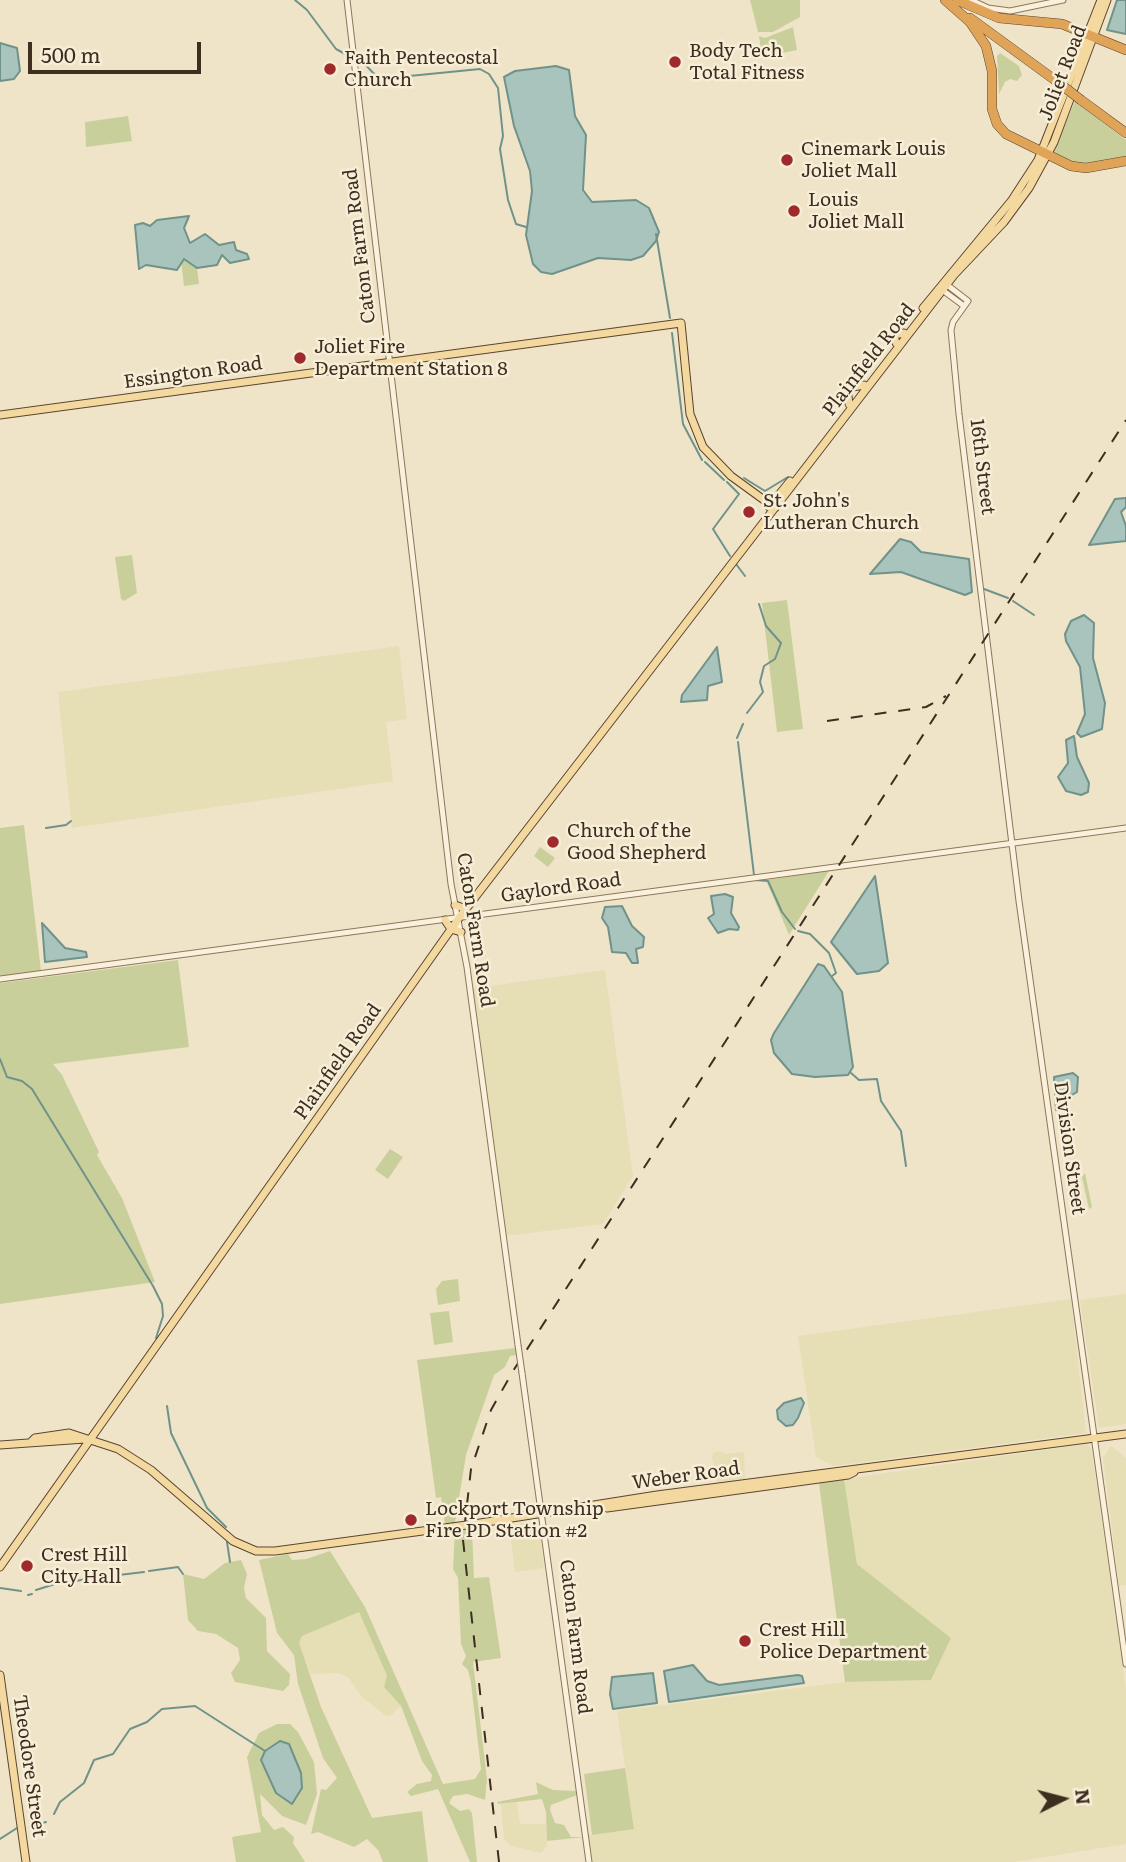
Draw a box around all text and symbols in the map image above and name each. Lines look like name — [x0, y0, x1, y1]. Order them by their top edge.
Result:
street label: Joliet Road — [1034, 22, 1092, 124]
scale bar — [32, 28, 205, 72]
text: 500 m — [41, 38, 101, 69]
place label: Body Tech Total Fitness — [689, 40, 804, 84]
place label: Faith Pentecostal Church — [344, 47, 498, 91]
marker: Body Tech Total Fitness — [667, 54, 683, 70]
marker: Faith Pentecostal Church — [322, 61, 338, 77]
place label: Cinemark Louis Joliet Mall — [801, 138, 945, 182]
marker: Cinemark Louis Joliet Mall — [779, 152, 795, 168]
street label: Caton Farm Road — [339, 167, 381, 325]
place label: Louis Joliet Mall — [808, 189, 904, 233]
marker: Louis Joliet Mall — [786, 203, 802, 219]
street label: Plainfield Road — [818, 299, 920, 421]
place label: Joliet Fire Department Station 8 — [314, 336, 508, 380]
marker: Joliet Fire Department Station 8 — [292, 350, 308, 366]
street label: Essington Road — [122, 352, 264, 394]
street label: 16th Street — [965, 418, 999, 516]
place label: St. John's Lutheran Church — [763, 490, 919, 534]
marker: St. John's Lutheran Church — [741, 504, 757, 520]
place label: Church of the Good Shepherd — [567, 820, 706, 864]
marker: Church of the Good Shepherd — [545, 834, 561, 850]
street label: Caton Farm Road — [452, 851, 498, 1009]
street label: Gaylord Road — [499, 868, 623, 908]
street label: Plainfield Road — [290, 1000, 386, 1124]
street label: Division Street — [1048, 1080, 1090, 1216]
street label: Weber Road — [631, 1457, 741, 1495]
place label: Lockport Township Fire PD Station #2 — [425, 1498, 604, 1542]
marker: Lockport Township Fire PD Station #2 — [403, 1512, 419, 1528]
place label: Crest Hill City Hall — [41, 1544, 128, 1588]
marker: Crest Hill City Hall — [19, 1558, 35, 1574]
street label: Caton Farm Road — [554, 1558, 596, 1716]
place label: Crest Hill Police Department — [759, 1619, 927, 1663]
marker: Crest Hill Police Department — [737, 1633, 753, 1649]
street label: Theodore Street — [8, 1693, 50, 1839]
north arrow — [1028, 1764, 1098, 1834]
text: N — [1069, 1787, 1099, 1806]

